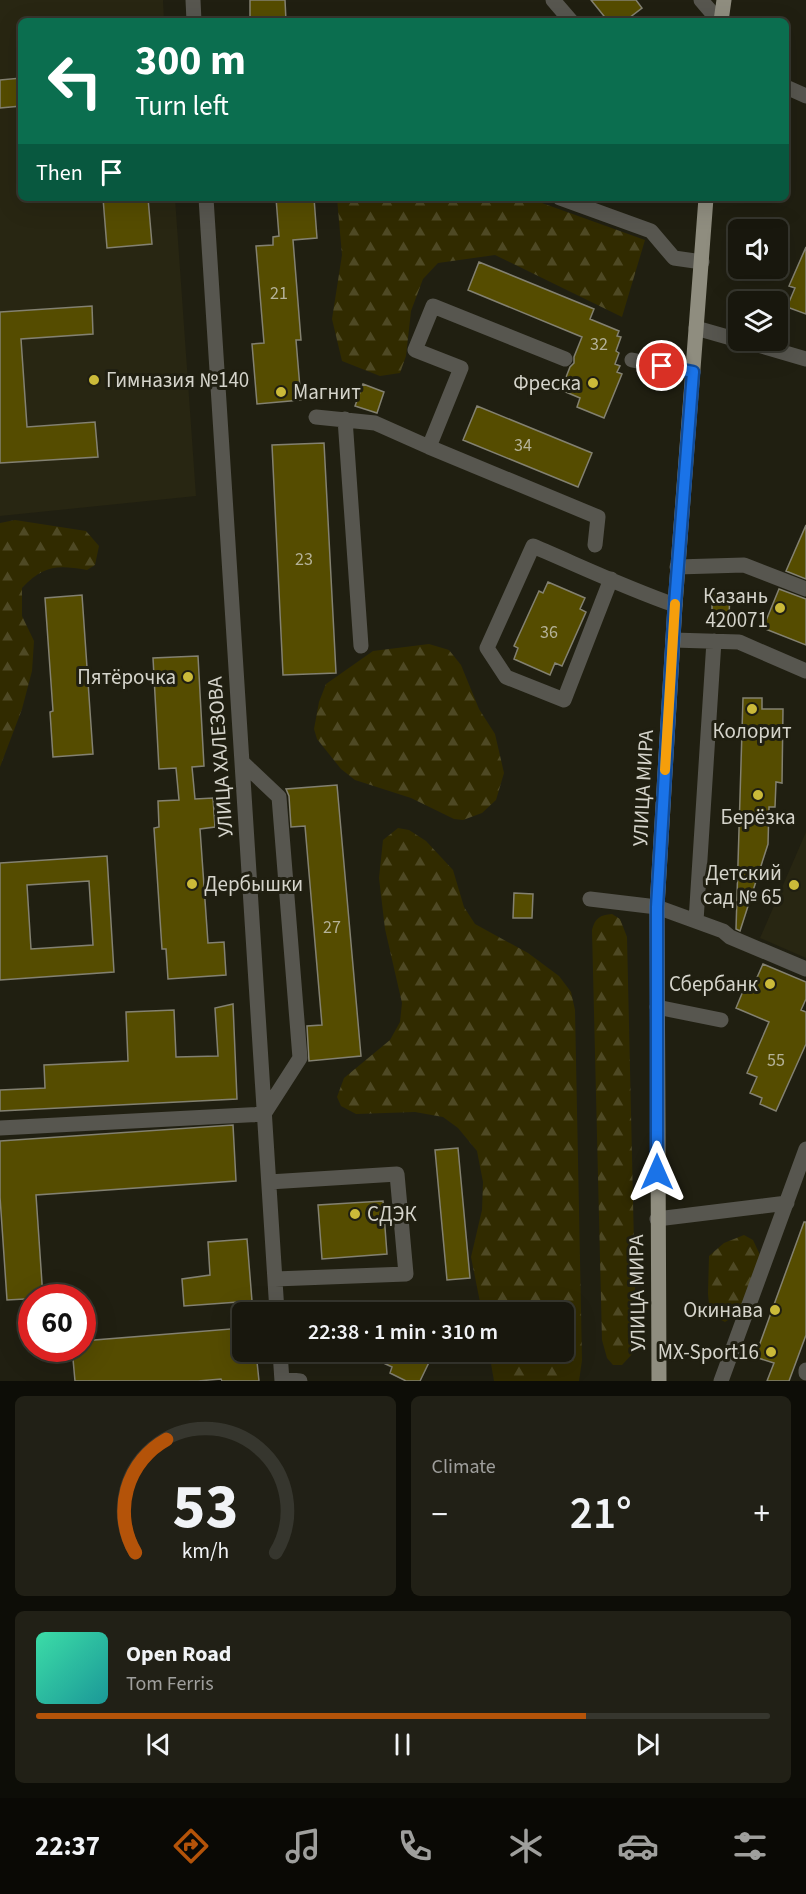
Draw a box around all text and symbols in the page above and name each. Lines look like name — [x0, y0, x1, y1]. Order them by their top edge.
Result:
text: 300 m — [135, 31, 246, 91]
icon: left — [36, 42, 114, 120]
text: Turn left — [135, 87, 229, 126]
icon: arrive — [95, 156, 128, 189]
text: Then — [36, 157, 83, 189]
map controls — [728, 219, 788, 351]
button: sound — [728, 219, 788, 279]
house number: 21 — [270, 281, 288, 306]
button: layers — [728, 291, 788, 351]
house number: 32 — [590, 332, 608, 357]
pin — [636, 340, 687, 391]
icon: arrive — [645, 349, 678, 382]
place label: Гимназия №140 — [106, 365, 249, 395]
place label: Фреска — [513, 368, 581, 398]
marker: Гимназия №140 — [87, 373, 101, 387]
marker: Фреска — [586, 376, 600, 390]
place label: Магнит — [293, 377, 361, 407]
marker: Магнит — [274, 385, 288, 399]
house number: 34 — [514, 433, 532, 458]
house number: 23 — [295, 547, 313, 572]
place label: Казань 420071 — [703, 581, 768, 635]
marker: Казань 420071 — [773, 601, 787, 615]
house number: 36 — [540, 620, 558, 645]
place label: Пятёрочка — [77, 662, 176, 692]
marker: Пятёрочка — [181, 670, 195, 684]
street label: УЛИЦА ХАЛЕЗОВА — [199, 675, 241, 838]
marker: Колорит — [745, 702, 759, 716]
place label: Колорит — [712, 716, 792, 746]
street label: УЛИЦА МИРА — [625, 728, 661, 847]
marker: Берёзка — [751, 788, 765, 802]
place label: Берёзка — [720, 802, 796, 832]
place label: Детский сад № 65 — [703, 858, 782, 912]
place label: Дербышки — [204, 869, 303, 899]
marker: Дербышки — [185, 877, 199, 891]
marker: Детский сад № 65 — [787, 878, 801, 892]
house number: 27 — [323, 915, 341, 940]
place label: Сбербанк — [669, 969, 759, 999]
marker: Сбербанк — [763, 977, 777, 991]
house number: 55 — [767, 1048, 785, 1073]
position arrow — [625, 1140, 689, 1204]
place label: СДЭК — [367, 1199, 417, 1229]
marker: СДЭК — [348, 1207, 362, 1221]
street label: УЛИЦА МИРА — [621, 1234, 653, 1352]
speed limit sign: 60 — [18, 1284, 96, 1362]
place label: Окинава — [683, 1295, 763, 1325]
marker: Окинава — [768, 1303, 782, 1317]
text: 22:38 · 1 min · 310 m — [308, 1316, 498, 1348]
place label: MX-Sport16 — [658, 1337, 759, 1367]
marker: MX-Sport16 — [764, 1345, 778, 1359]
text: Climate — [432, 1453, 496, 1481]
text: 53 — [172, 1463, 238, 1552]
text: 21° — [570, 1482, 632, 1546]
text: − — [432, 1491, 448, 1538]
text: + — [754, 1491, 770, 1538]
text: km/h — [181, 1536, 229, 1567]
text: Open Road — [126, 1638, 231, 1670]
text: Tom Ferris — [126, 1670, 214, 1698]
icon: previous — [142, 1728, 175, 1761]
icon: pause — [386, 1728, 419, 1761]
icon: next — [631, 1728, 664, 1761]
icon: directions — [170, 1825, 212, 1867]
icon: music — [282, 1825, 324, 1867]
icon: phone — [394, 1825, 436, 1867]
icon: climate — [505, 1825, 547, 1867]
icon: car — [617, 1825, 659, 1867]
icon: filters — [729, 1825, 771, 1867]
text: 22:37 — [35, 1827, 100, 1866]

